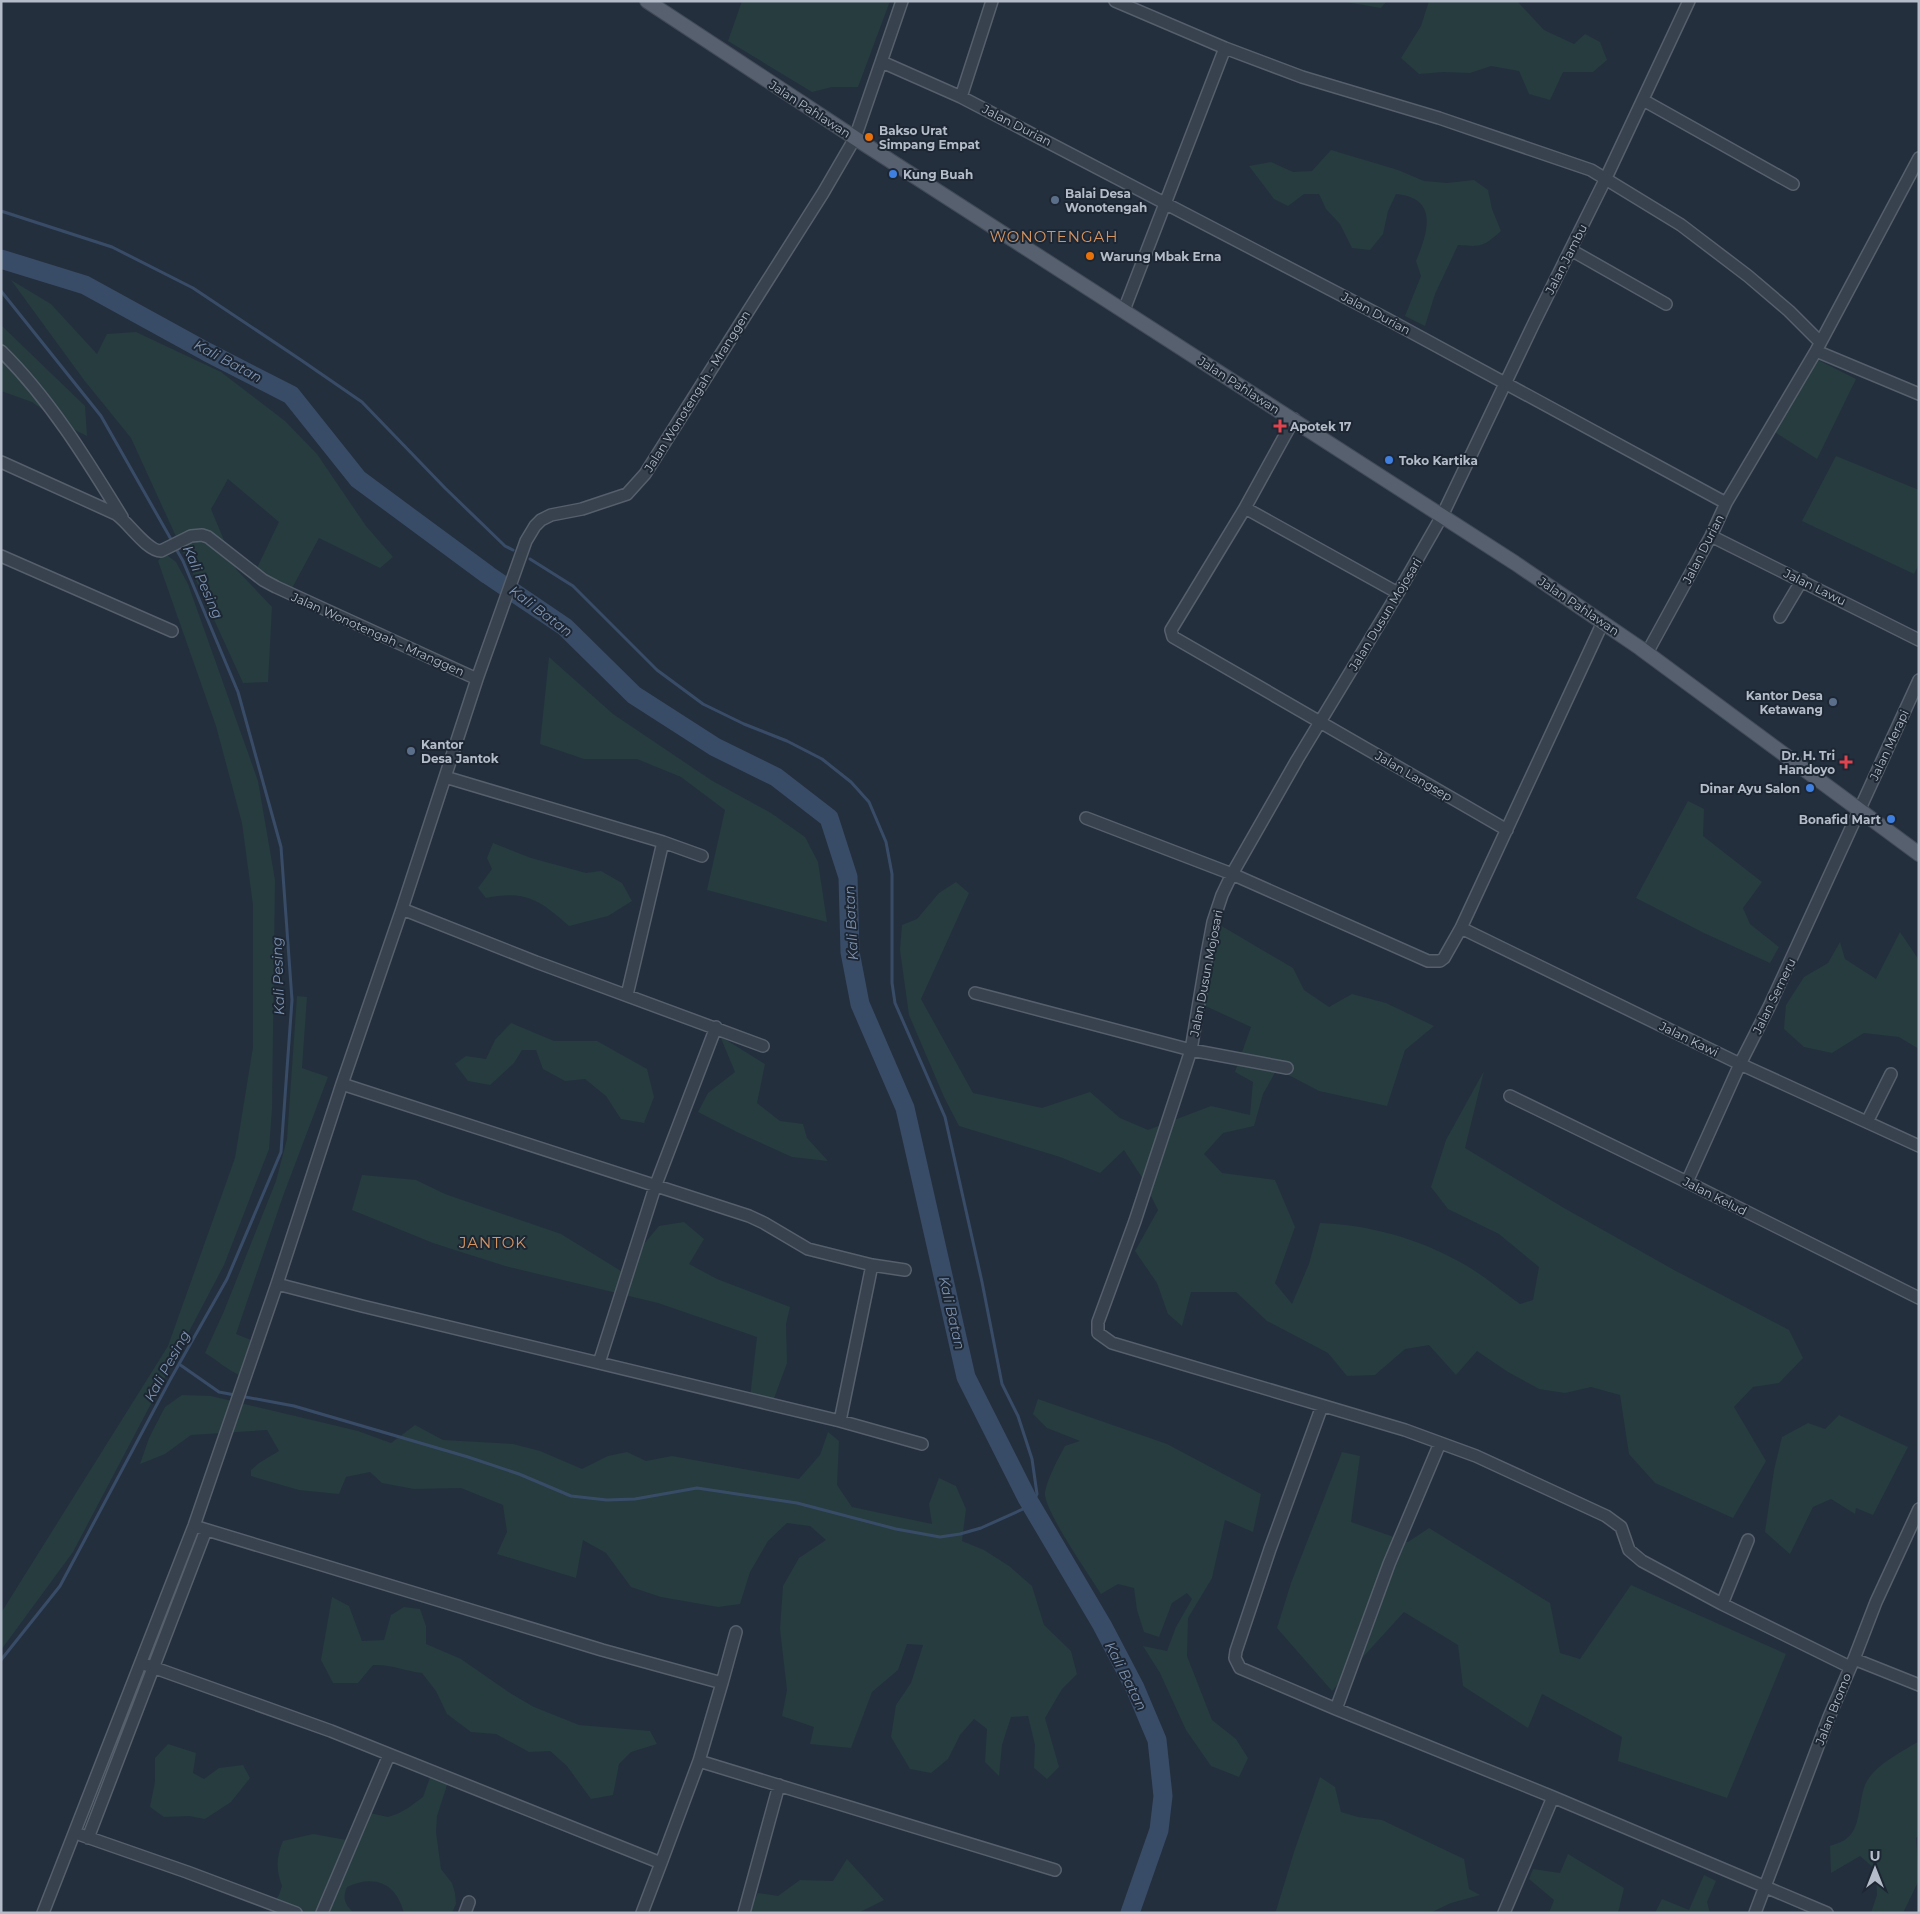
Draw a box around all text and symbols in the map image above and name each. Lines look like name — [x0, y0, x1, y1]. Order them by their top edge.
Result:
street label: Jalan Pahlawan — [766, 77, 853, 141]
street label: Jalan Durian — [979, 101, 1054, 149]
place label: Bakso Urat Simpang Empat — [879, 123, 981, 152]
marker: Bakso Urat Simpang Empat — [863, 131, 875, 143]
place label: Kung Buah — [903, 167, 973, 182]
marker: Kung Buah — [887, 168, 899, 180]
place label: Balai Desa Wonotengah — [1065, 186, 1147, 215]
marker: Balai Desa Wonotengah — [1049, 194, 1061, 206]
street label: Jalan Jambu — [1541, 221, 1590, 297]
district label: WONOTENGAH — [990, 227, 1118, 246]
place label: Warung Mbak Erna — [1100, 249, 1221, 264]
marker: Warung Mbak Erna — [1084, 250, 1096, 262]
street label: Jalan Durian — [1338, 288, 1413, 337]
street label: Jalan Wonotengah - Mranggen — [640, 307, 753, 475]
water label: Kali Batan — [191, 336, 265, 386]
street label: Jalan Pahlawan — [1195, 353, 1282, 417]
place label: Apotek 17 — [1289, 419, 1352, 434]
marker: Apotek 17 — [1274, 420, 1286, 432]
place label: Toko Kartika — [1399, 453, 1478, 468]
marker: Toko Kartika — [1383, 454, 1395, 466]
street label: Jalan Durian — [1679, 512, 1727, 587]
water label: Kali Pesing — [179, 543, 227, 621]
street label: Jalan Dusun Mojosari — [1345, 555, 1425, 674]
street label: Jalan Lawu — [1781, 565, 1849, 608]
street label: Jalan Pahlawan — [1535, 573, 1622, 638]
water label: Kali Batan — [506, 581, 576, 641]
street label: Jalan Wonotengah - Mranggen — [288, 589, 467, 679]
place label: Kantor Desa Ketawang — [1746, 688, 1823, 717]
marker: Kantor Desa Ketawang — [1827, 696, 1839, 708]
street label: Jalan Merapi — [1866, 707, 1912, 784]
place label: Kantor Desa Jantok — [421, 737, 499, 766]
marker: Kantor Desa Jantok — [405, 745, 417, 757]
street label: Jalan Langsep — [1372, 747, 1455, 804]
place label: Dr. H. Tri Handoyo — [1779, 748, 1835, 777]
marker: Dr. H. Tri Handoyo — [1839, 755, 1853, 769]
place label: Dinar Ayu Salon — [1700, 781, 1800, 796]
marker: Dinar Ayu Salon — [1804, 782, 1816, 794]
place label: Bonafid Mart — [1799, 812, 1882, 827]
marker: Bonafid Mart — [1885, 813, 1897, 825]
water label: Kali Batan — [840, 885, 862, 961]
street label: Jalan Dusun Mojosari — [1186, 909, 1226, 1038]
water label: Kali Pesing — [268, 937, 288, 1015]
street label: Jalan Semeru — [1749, 956, 1799, 1037]
street label: Jalan Kawi — [1656, 1018, 1721, 1060]
street label: Jalan Kelud — [1680, 1173, 1749, 1218]
district label: JANTOK — [458, 1233, 527, 1252]
water label: Kali Batan — [935, 1275, 969, 1351]
water label: Kali Pesing — [140, 1327, 194, 1405]
water label: Kali Batan — [1101, 1639, 1151, 1713]
street label: Jalan Bromo — [1811, 1671, 1854, 1748]
north arrow — [1850, 1844, 1900, 1894]
text: U — [1869, 1847, 1881, 1865]

